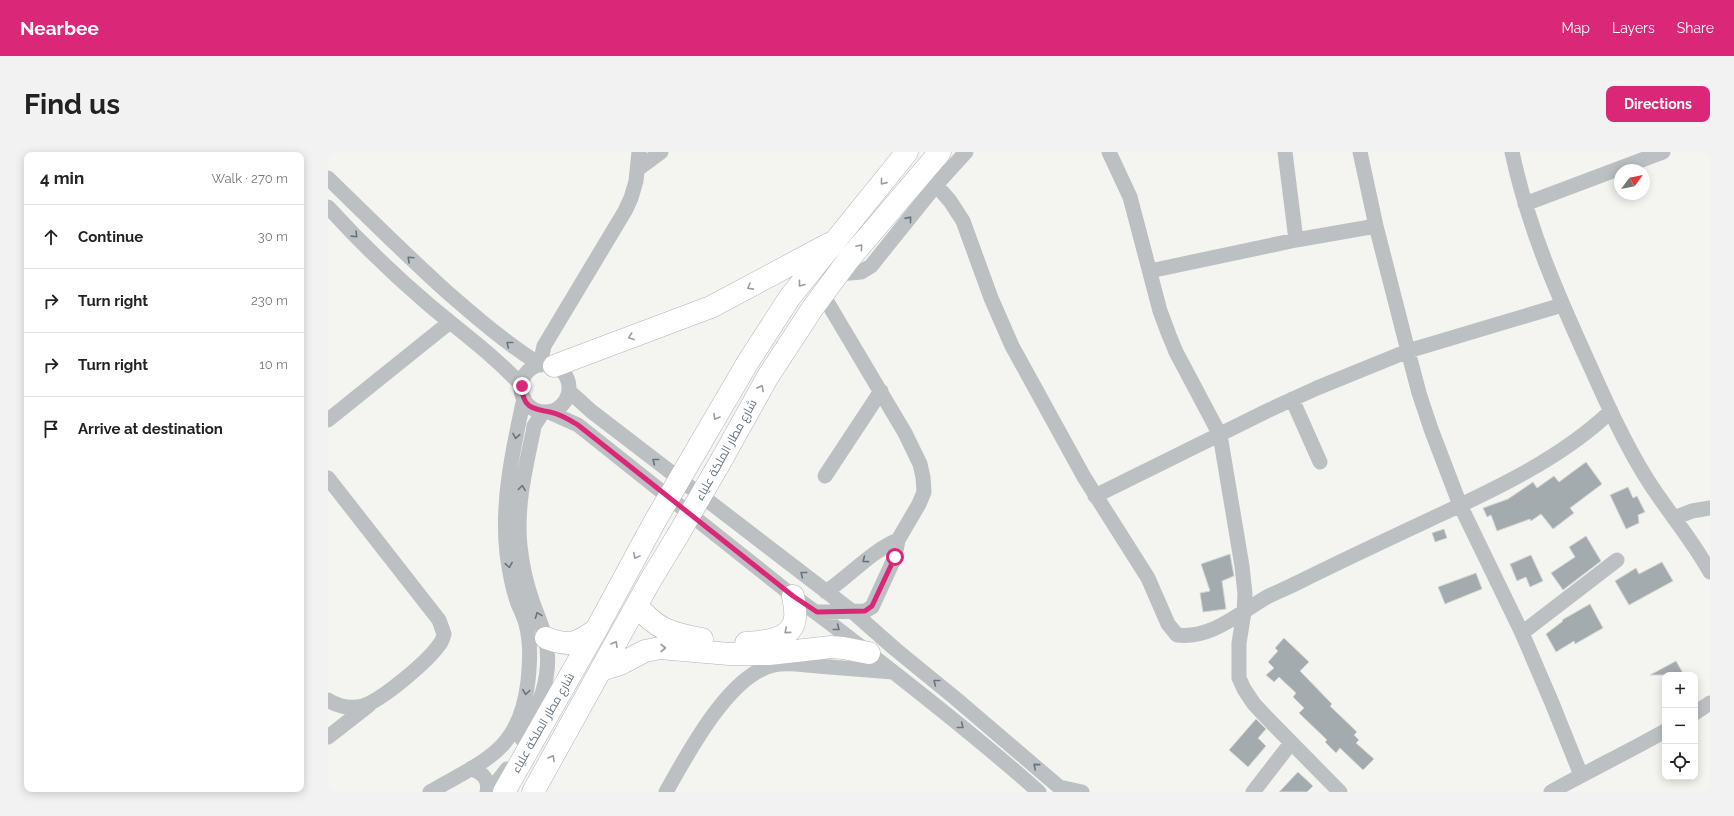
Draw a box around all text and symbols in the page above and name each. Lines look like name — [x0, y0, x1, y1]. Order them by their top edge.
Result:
text: Nearbee — [20, 17, 99, 39]
text: Map — [1562, 20, 1590, 36]
text: Layers — [1612, 20, 1655, 36]
text: Share — [1677, 20, 1714, 36]
button: Directions — [1606, 86, 1710, 122]
text: Find us — [24, 88, 120, 121]
north arrow — [1614, 164, 1650, 200]
text: 4 min — [40, 168, 84, 188]
text: Walk · 270 m — [212, 171, 288, 186]
one-way arrow — [880, 178, 887, 185]
one-way arrow — [904, 216, 911, 223]
icon: ahead — [40, 226, 62, 248]
text: Continue — [78, 228, 143, 246]
text: 30 m — [258, 229, 288, 244]
one-way arrow — [350, 230, 358, 238]
one-way arrow — [855, 245, 862, 252]
one-way arrow — [408, 256, 415, 263]
one-way arrow — [799, 279, 806, 286]
one-way arrow — [747, 282, 754, 289]
icon: right — [40, 290, 62, 312]
text: Turn right — [78, 292, 148, 310]
text: 230 m — [251, 293, 288, 308]
one-way arrow — [627, 333, 634, 341]
one-way arrow — [506, 341, 513, 348]
icon: right — [40, 354, 62, 376]
text: Turn right — [78, 356, 148, 374]
text: 10 m — [259, 357, 288, 372]
route end — [513, 377, 531, 395]
one-way arrow — [756, 385, 764, 392]
street label: شارع مطار الملكة علياء — [692, 397, 761, 503]
one-way arrow — [714, 413, 721, 420]
icon: arrive — [40, 418, 62, 440]
text: Arrive at destination — [78, 420, 223, 438]
one-way arrow — [512, 433, 521, 439]
one-way arrow — [653, 459, 660, 466]
one-way arrow — [517, 485, 526, 491]
route start — [886, 548, 904, 566]
one-way arrow — [634, 551, 641, 559]
one-way arrow — [862, 555, 869, 563]
one-way arrow — [504, 562, 513, 569]
one-way arrow — [800, 572, 807, 579]
one-way arrow — [534, 612, 542, 619]
one-way arrow — [833, 624, 840, 631]
one-way arrow — [784, 627, 791, 634]
one-way arrow — [611, 641, 618, 648]
one-way arrow — [660, 644, 666, 652]
street label: شارع مطار الملكة علياء — [509, 670, 578, 776]
map controls — [1662, 672, 1698, 780]
button: + — [1662, 672, 1698, 708]
one-way arrow — [934, 680, 941, 687]
one-way arrow — [522, 689, 531, 695]
button: − — [1662, 708, 1698, 744]
one-way arrow — [957, 721, 964, 728]
button: locate — [1662, 744, 1698, 780]
one-way arrow — [548, 755, 555, 762]
one-way arrow — [1033, 764, 1040, 771]

